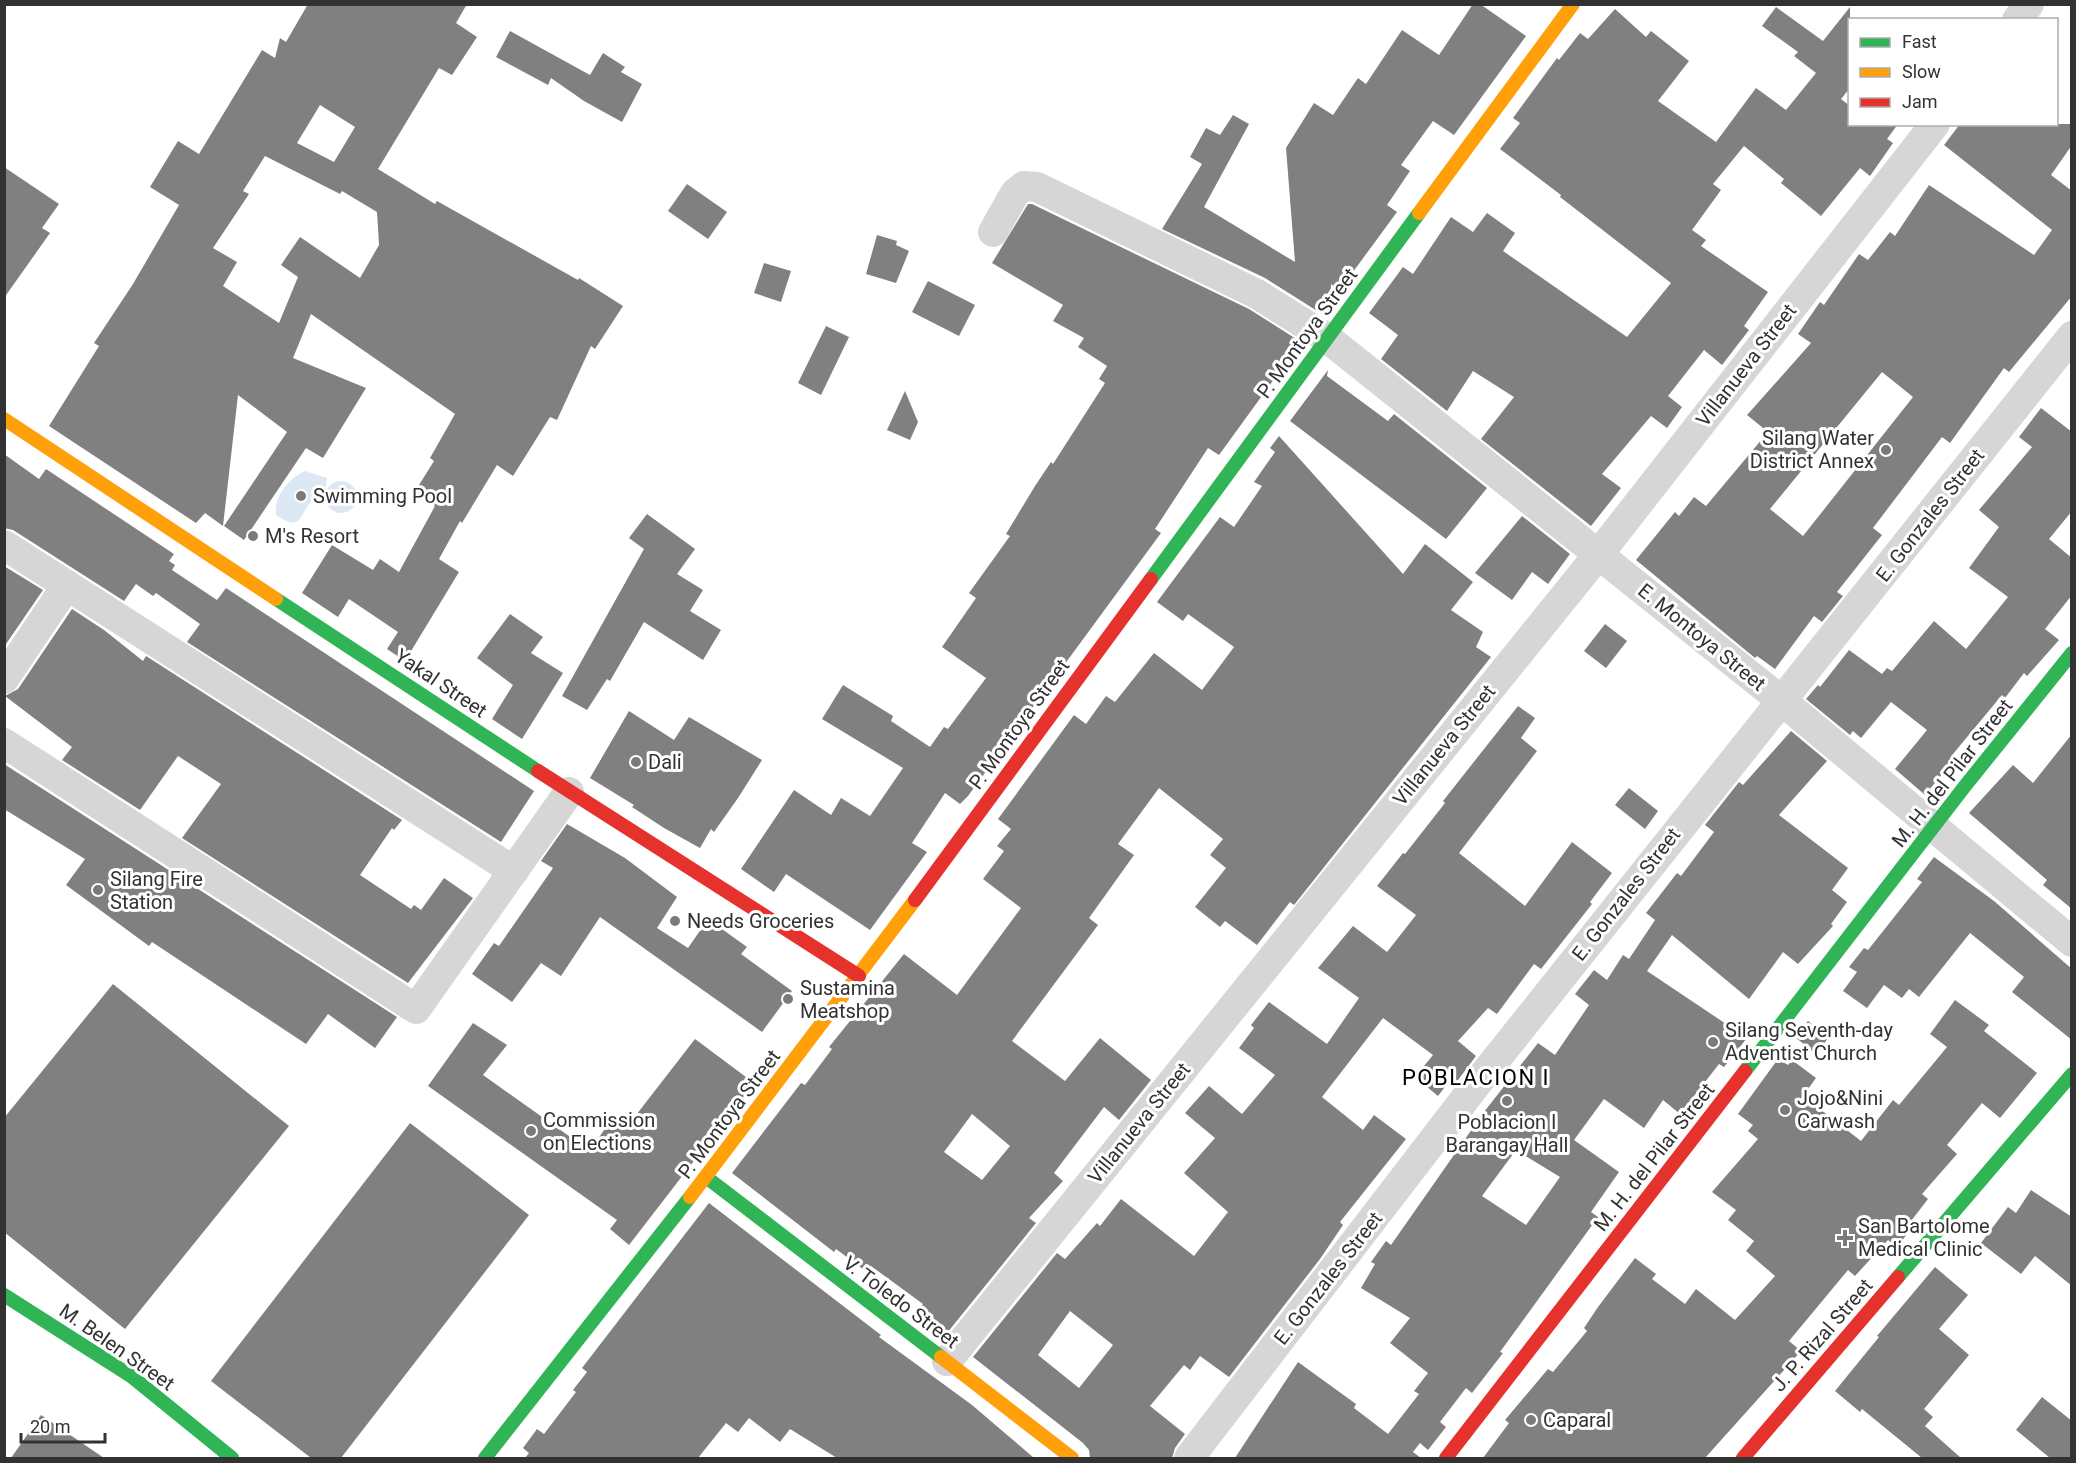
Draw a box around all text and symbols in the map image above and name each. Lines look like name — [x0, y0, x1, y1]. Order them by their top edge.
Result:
legend — [1848, 18, 2058, 126]
text: Fast — [1902, 31, 1937, 52]
text: Slow — [1902, 61, 1941, 82]
text: Jam — [1902, 91, 1938, 112]
street label: P. Montoya Street — [1252, 263, 1362, 403]
street label: Villanueva Street — [1691, 299, 1801, 431]
place label: Silang Water District Annex — [1750, 426, 1874, 473]
marker: Silang Water District Annex — [1879, 443, 1893, 457]
street label: E. Gonzales Street — [1871, 444, 1989, 586]
place label: Swimming Pool — [313, 484, 452, 508]
marker: Swimming Pool — [294, 489, 308, 503]
place label: M's Resort — [265, 524, 359, 548]
marker: M's Resort — [246, 529, 260, 543]
street label: E. Montoya Street — [1633, 578, 1771, 696]
street label: Yakal Street — [390, 643, 492, 723]
street label: P. Montoya Street — [964, 654, 1074, 794]
street label: Villanueva Street — [1388, 680, 1500, 810]
street label: M. H. del Pilar Street — [1887, 694, 2017, 852]
place label: Dali — [648, 750, 682, 774]
marker: Dali — [629, 755, 643, 769]
street label: E. Gonzales Street — [1567, 823, 1685, 965]
place label: Silang Fire Station — [110, 867, 203, 914]
marker: Silang Fire Station — [91, 883, 105, 897]
place label: Needs Groceries — [687, 909, 834, 933]
marker: Needs Groceries — [668, 914, 682, 928]
place label: Sustamina Meatshop — [800, 976, 895, 1023]
marker: Sustamina Meatshop — [781, 992, 795, 1006]
place label: Silang Seventh-day Adventist Church — [1725, 1018, 1893, 1065]
marker: Silang Seventh-day Adventist Church — [1706, 1035, 1720, 1049]
street label: P. Montoya Street — [673, 1045, 785, 1183]
street label: Villanueva Street — [1083, 1058, 1195, 1188]
district label: POBLACION I — [1402, 1065, 1550, 1090]
street label: M. H. del Pilar Street — [1589, 1078, 1719, 1236]
place label: Jojo&Nini Carwash — [1797, 1086, 1883, 1133]
marker: Poblacion I Barangay Hall — [1500, 1094, 1514, 1108]
marker: Jojo&Nini Carwash — [1778, 1103, 1792, 1117]
place label: Commission on Elections — [543, 1108, 655, 1155]
place label: Poblacion I Barangay Hall — [1446, 1110, 1568, 1157]
marker: Commission on Elections — [524, 1124, 538, 1138]
street label: E. Gonzales Street — [1269, 1207, 1387, 1349]
place label: San Bartolome Medical Clinic — [1858, 1214, 1990, 1261]
marker: San Bartolome Medical Clinic — [1836, 1229, 1854, 1247]
street label: V. Toledo Street — [838, 1251, 964, 1353]
street label: J. P. Rizal Street — [1767, 1274, 1877, 1396]
street label: M. Belen Street — [55, 1298, 179, 1396]
scale bar — [21, 1406, 105, 1444]
place label: Caparal — [1543, 1408, 1611, 1432]
marker: Caparal — [1524, 1413, 1538, 1427]
text: 20 m — [30, 1416, 70, 1437]

